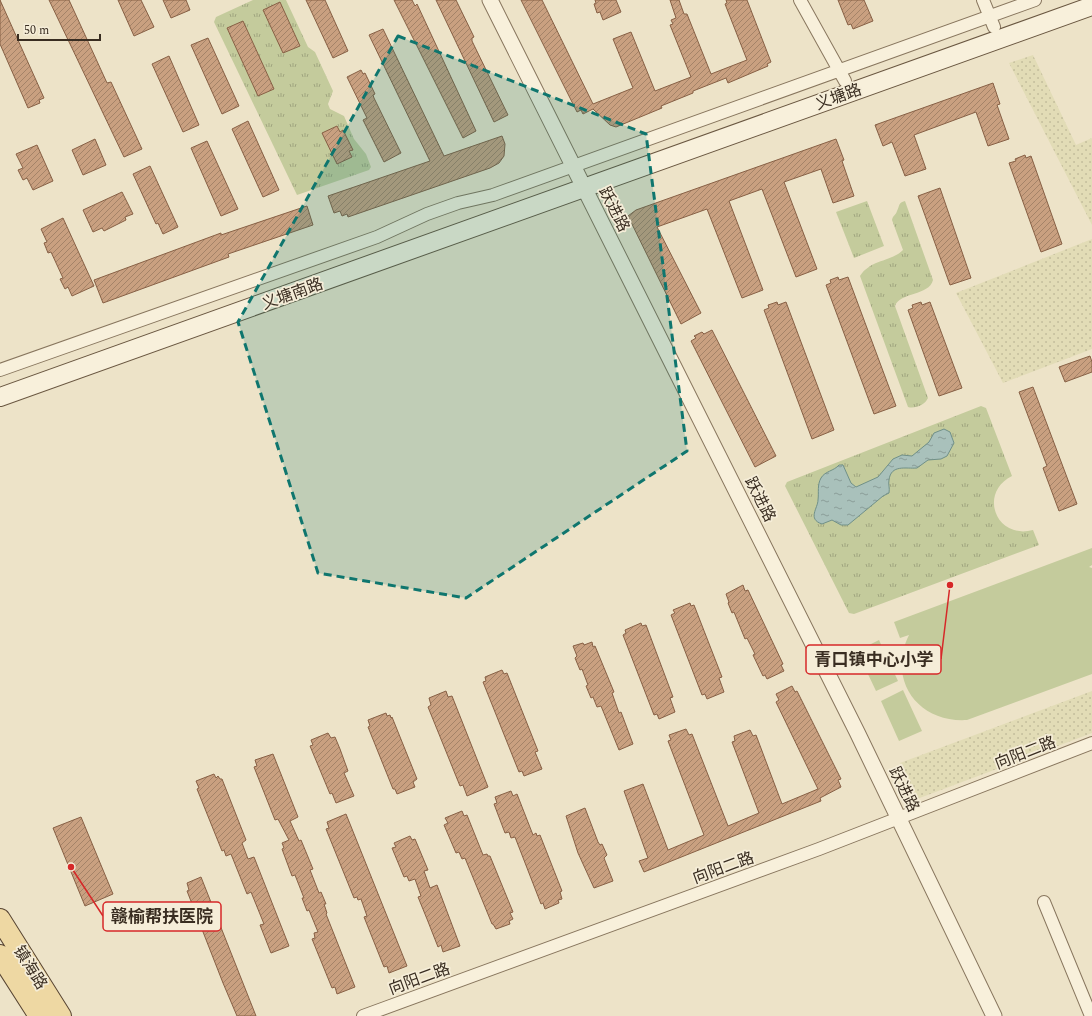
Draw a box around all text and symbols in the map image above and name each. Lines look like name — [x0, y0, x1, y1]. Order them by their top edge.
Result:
scale bar — [18, 16, 100, 42]
text: 50 m — [24, 21, 49, 40]
street label: 义塘路 — [812, 77, 865, 116]
street label: 跃进路 — [593, 183, 636, 236]
street label: 义塘南路 — [258, 272, 327, 316]
street label: 跃进路 — [739, 473, 782, 526]
callout: 青口镇中心小学 — [806, 645, 941, 674]
text: 青口镇中心小学 — [815, 647, 934, 673]
street label: 向阳二路 — [991, 730, 1060, 776]
street label: 跃进路 — [883, 763, 925, 816]
street label: 向阳二路 — [689, 846, 758, 890]
callout: 赣榆帮扶医院 — [103, 902, 221, 931]
text: 赣榆帮扶医院 — [111, 904, 213, 930]
street label: 镇海路 — [7, 941, 53, 994]
street label: 向阳二路 — [385, 957, 454, 1001]

